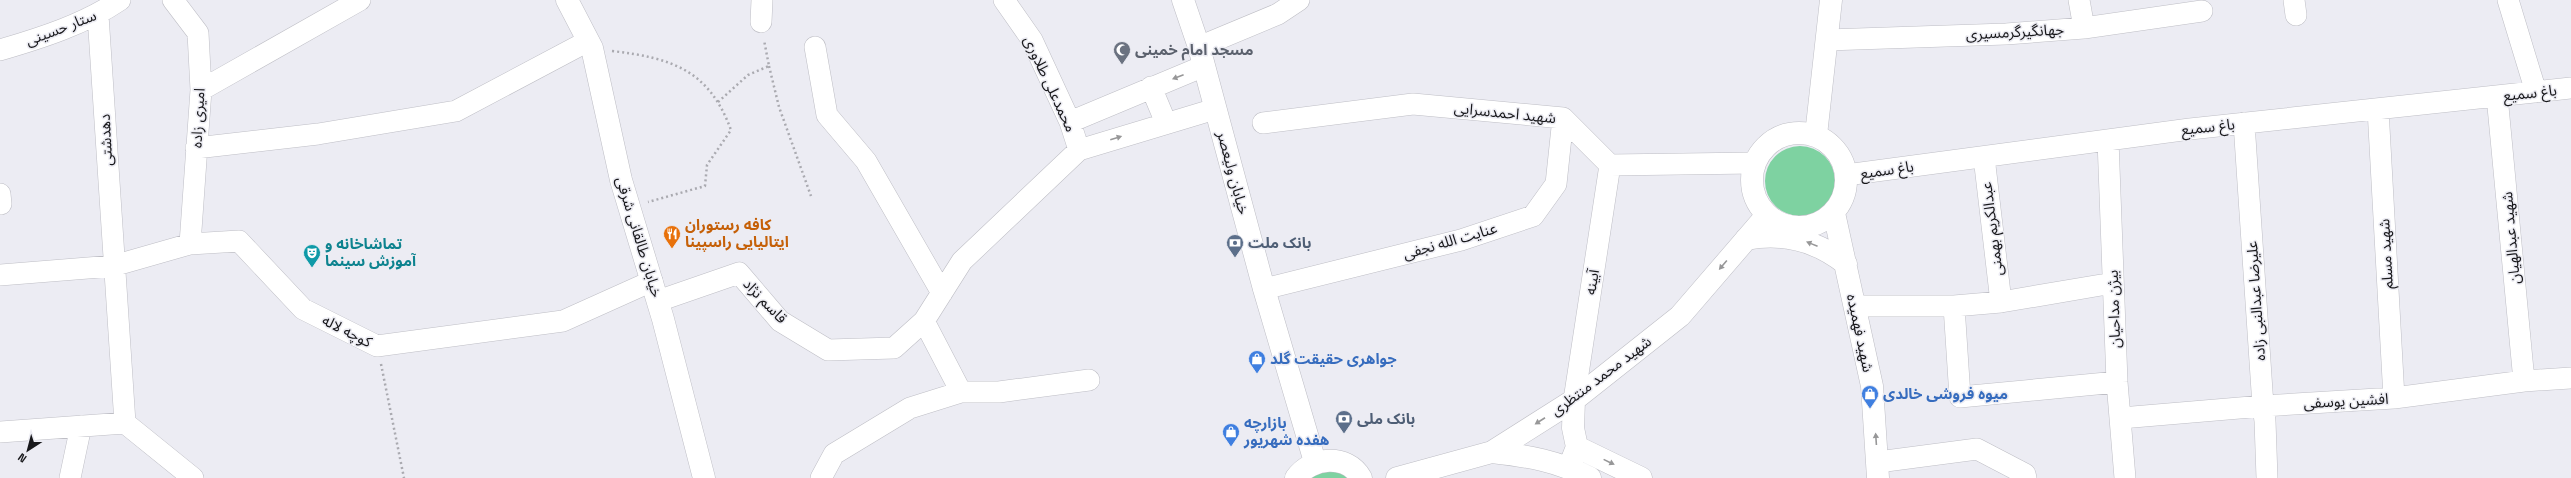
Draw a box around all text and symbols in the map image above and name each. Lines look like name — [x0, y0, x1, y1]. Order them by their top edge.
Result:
street label: ستار حسینی — [23, 5, 99, 50]
street label: جهانگیرگرمسیری — [1965, 19, 2065, 44]
street label: محمدعلی طلاوری — [1020, 33, 1081, 135]
mosque icon: مسجد امام خمینی — [1112, 40, 1132, 65]
place label: مسجد امام خمینی — [1135, 40, 1254, 61]
one-way arrow — [1171, 74, 1183, 80]
street label: باغ سمیع — [2502, 80, 2558, 108]
street label: امیری زاده — [186, 87, 209, 149]
street label: شهید احمدسرایی — [1453, 98, 1557, 127]
street label: دهدشتی — [95, 113, 116, 167]
street label: باغ سمیع — [2180, 114, 2236, 142]
street label: خیابان ولیعصر — [1213, 128, 1254, 217]
one-way arrow — [1110, 135, 1122, 141]
street label: باغ سمیع — [1859, 156, 1915, 186]
street label: خیابان طالقانی شرقی — [612, 174, 667, 300]
street label: عبدالکریم بهمنی — [1976, 180, 2009, 277]
street label: شهید عبدالهیان — [2497, 191, 2524, 285]
place label: کافه رستوران ایتالیایی راسپینا — [685, 215, 789, 252]
street label: عنایت الله نجفی — [1401, 218, 1500, 263]
street label: شهید مسلم — [2374, 218, 2399, 290]
restaurant icon: کافه رستوران ایتالیایی راسپینا — [662, 224, 682, 249]
bank icon: بانک ملت — [1225, 233, 1245, 258]
place label: بانک ملت — [1248, 233, 1311, 252]
place label: تماشاخانه و آموزش سینما — [325, 234, 417, 270]
street label: علیرضا عبدالنبی زاده — [2242, 240, 2269, 362]
one-way arrow — [1807, 241, 1818, 247]
theatre icon: تماشاخانه و آموزش سینما — [302, 243, 322, 268]
one-way arrow — [1719, 261, 1728, 270]
street label: آبینه — [1580, 267, 1603, 296]
street label: بیژن مداحیان — [2103, 270, 2124, 348]
street label: قاسم نژاد — [738, 274, 792, 329]
street label: شهید فهمیده — [1843, 292, 1878, 374]
street label: کوچه لاله — [319, 310, 376, 352]
street label: شهید محمد منتظری — [1547, 331, 1655, 420]
shop icon: جواهری حقیقت گلد — [1247, 349, 1267, 374]
place label: جواهری حقیقت گلد — [1270, 349, 1397, 368]
shop icon: میوه فروشی خالدی — [1860, 384, 1880, 409]
place label: میوه فروشی خالدی — [1883, 384, 2008, 403]
street label: افشین یوسفی — [2303, 389, 2389, 412]
bank icon: بانک ملی — [1334, 409, 1354, 434]
place label: بانک ملی — [1357, 409, 1415, 428]
place label: بازارچه هفده شهریور — [1243, 413, 1330, 449]
one-way arrow — [1534, 418, 1545, 425]
shop icon: بازارچه هفده شهریور — [1221, 422, 1241, 447]
north arrow — [8, 430, 48, 470]
one-way arrow — [1873, 433, 1880, 445]
text: N — [15, 450, 29, 466]
one-way arrow — [1603, 459, 1615, 466]

